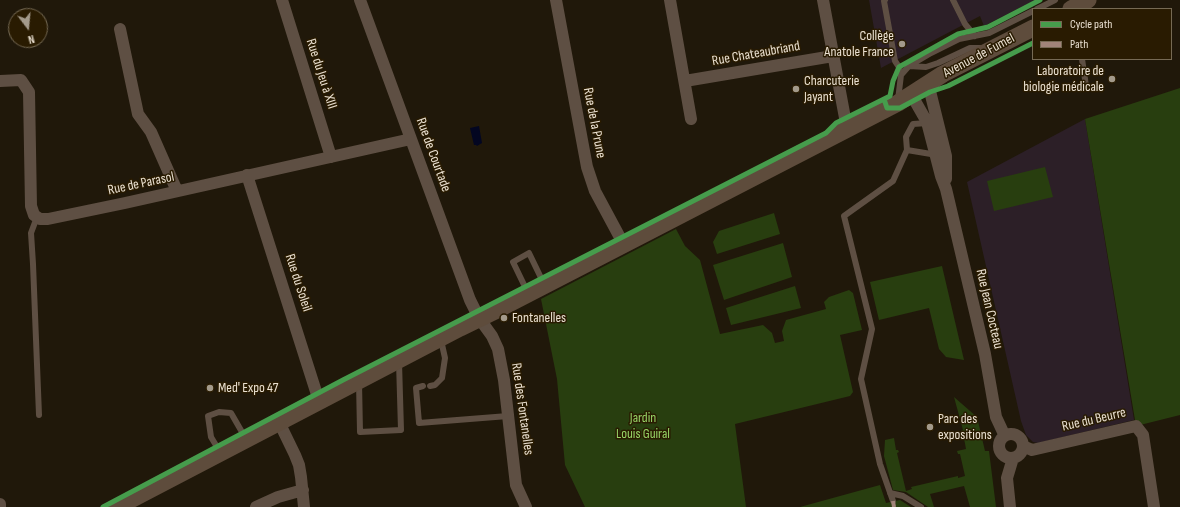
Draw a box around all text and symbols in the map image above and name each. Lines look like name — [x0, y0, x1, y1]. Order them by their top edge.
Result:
north arrow — [8, 8, 48, 48]
legend — [1032, 8, 1172, 60]
text: Cycle path — [1070, 17, 1112, 32]
place label: Collège Anatole France — [824, 28, 894, 60]
street label: Avenue de Fumel — [940, 30, 1018, 82]
text: N — [27, 32, 36, 46]
street label: Rue du Jeu à XIII — [302, 37, 340, 111]
text: Path — [1070, 37, 1088, 52]
street label: Rue Chateaubriand — [711, 38, 801, 70]
marker: Collège Anatole France — [897, 39, 907, 49]
place label: Laboratoire de biologie médicale — [1023, 63, 1104, 96]
place label: Charcuterie Jayant — [804, 73, 859, 106]
marker: Laboratoire de biologie médicale — [1107, 74, 1117, 84]
marker: Charcuterie Jayant — [791, 84, 801, 94]
street label: Rue de la Prune — [579, 86, 609, 160]
street label: Rue de Courtade — [412, 116, 454, 194]
street label: Rue de Parasol — [106, 169, 176, 199]
street label: Rue du Soleil — [281, 252, 315, 314]
street label: Rue Jean Cocteau — [972, 268, 1006, 350]
place label: Fontanelles — [512, 310, 566, 326]
marker: Fontanelles — [499, 313, 509, 323]
street label: Rue des Fontanelles — [507, 362, 537, 456]
place label: Med' Expo 47 — [218, 380, 278, 396]
marker: Med' Expo 47 — [205, 383, 215, 393]
street label: Rue du Beurre — [1060, 404, 1128, 436]
park label: Jardin Louis Guiral — [616, 410, 670, 442]
place label: Parc des expositions — [938, 411, 992, 444]
marker: Parc des expositions — [925, 422, 935, 432]

